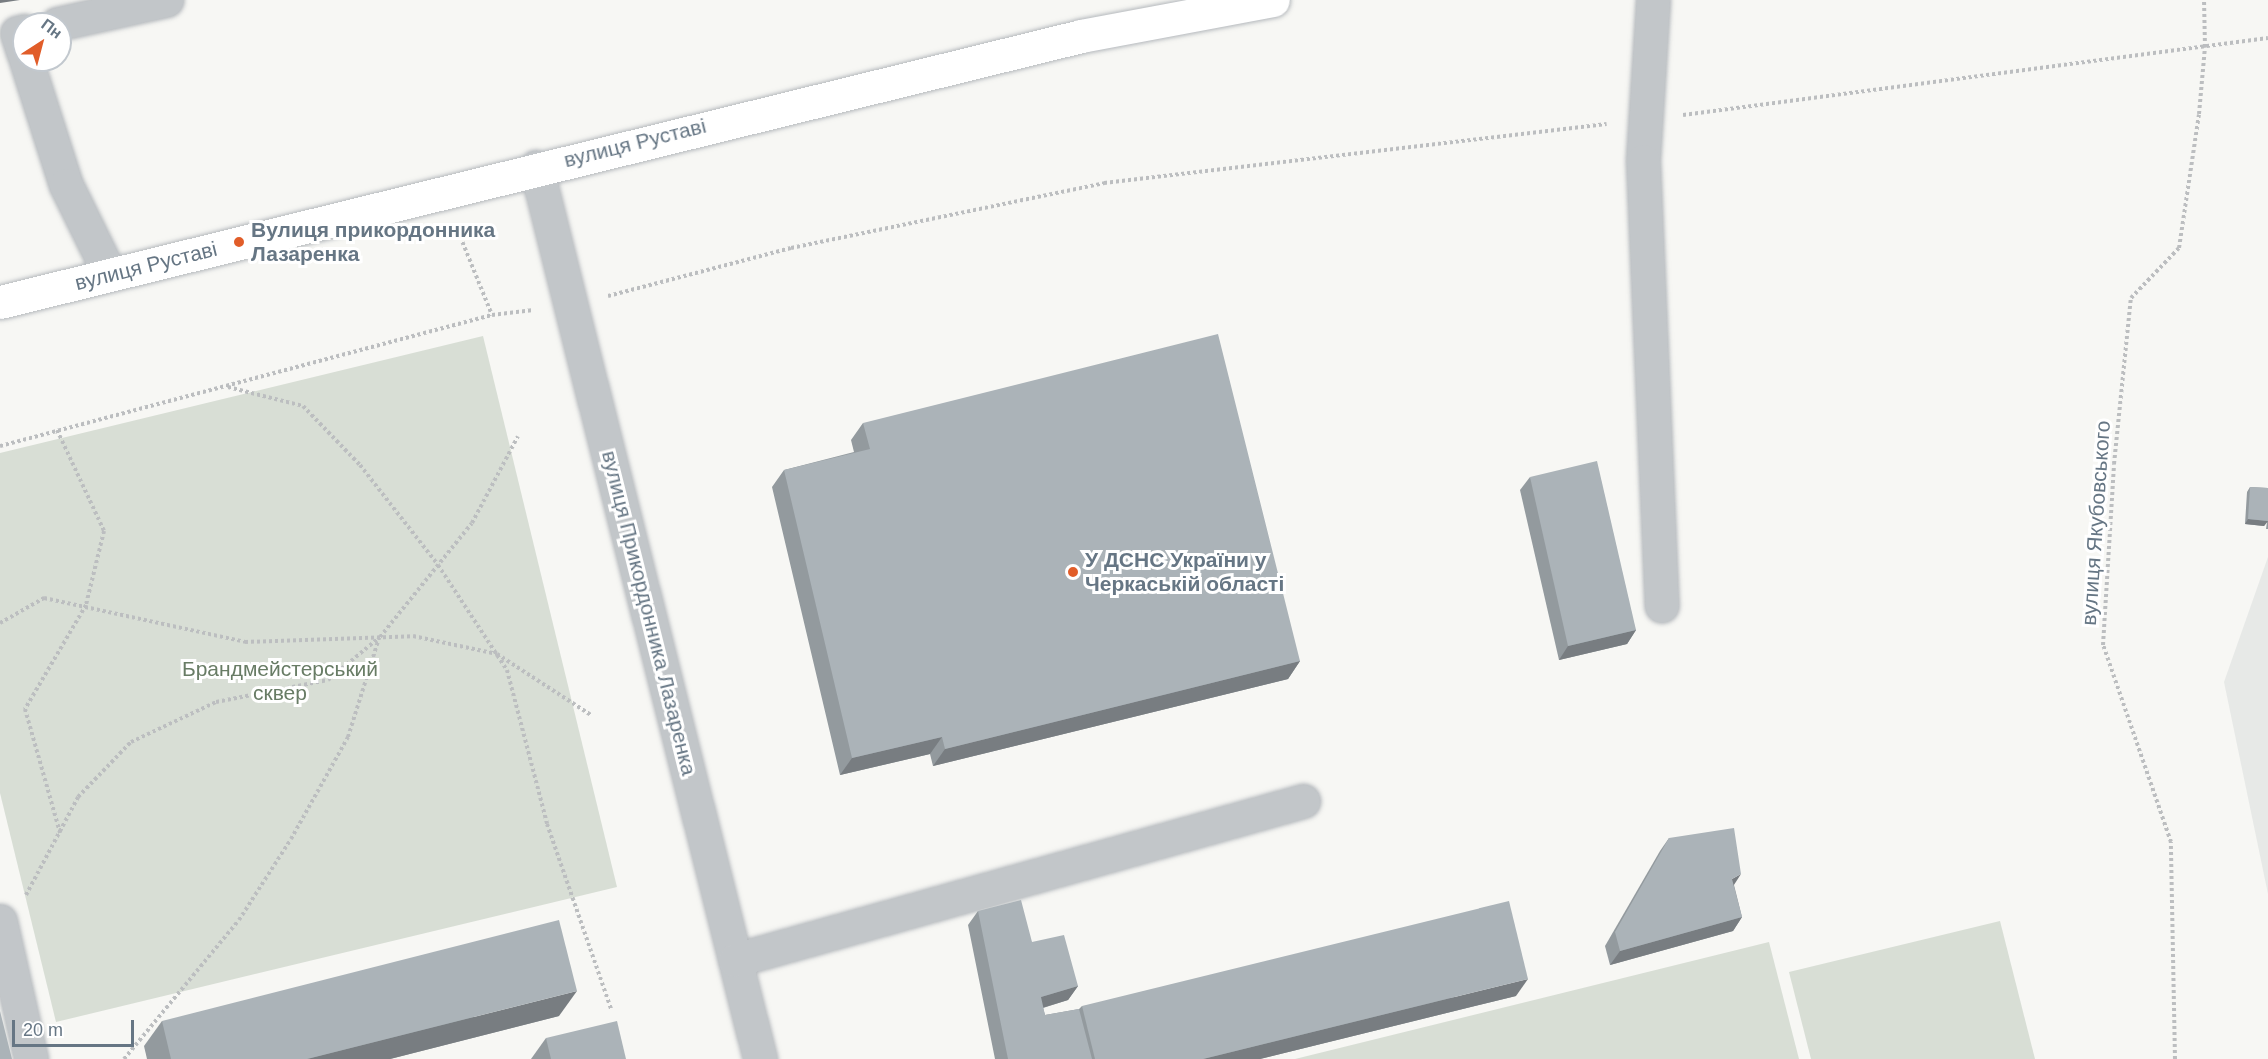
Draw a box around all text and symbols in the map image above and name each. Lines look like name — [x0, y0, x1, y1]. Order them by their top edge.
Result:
north arrow — [12, 12, 72, 72]
text: Пн — [38, 16, 65, 42]
street label: вулиця Руставі — [561, 113, 709, 173]
place label: Вулиця прикордонника Лазаренка — [251, 217, 495, 267]
marker: Вулиця прикордонника Лазаренка — [232, 235, 246, 249]
street label: вулиця Руставі — [72, 236, 220, 296]
street label: вулиця Якубовського — [2076, 420, 2116, 626]
street label: вулиця Прикордонника Лазаренка — [596, 448, 702, 778]
place label: У ДСНС України у Черкаській області — [1085, 547, 1284, 597]
marker: У ДСНС України у Черкаській області — [1066, 565, 1080, 579]
park label: Брандмейстерський сквер — [182, 656, 378, 706]
scale bar — [15, 1008, 136, 1046]
text: 20 m — [23, 1020, 63, 1040]

